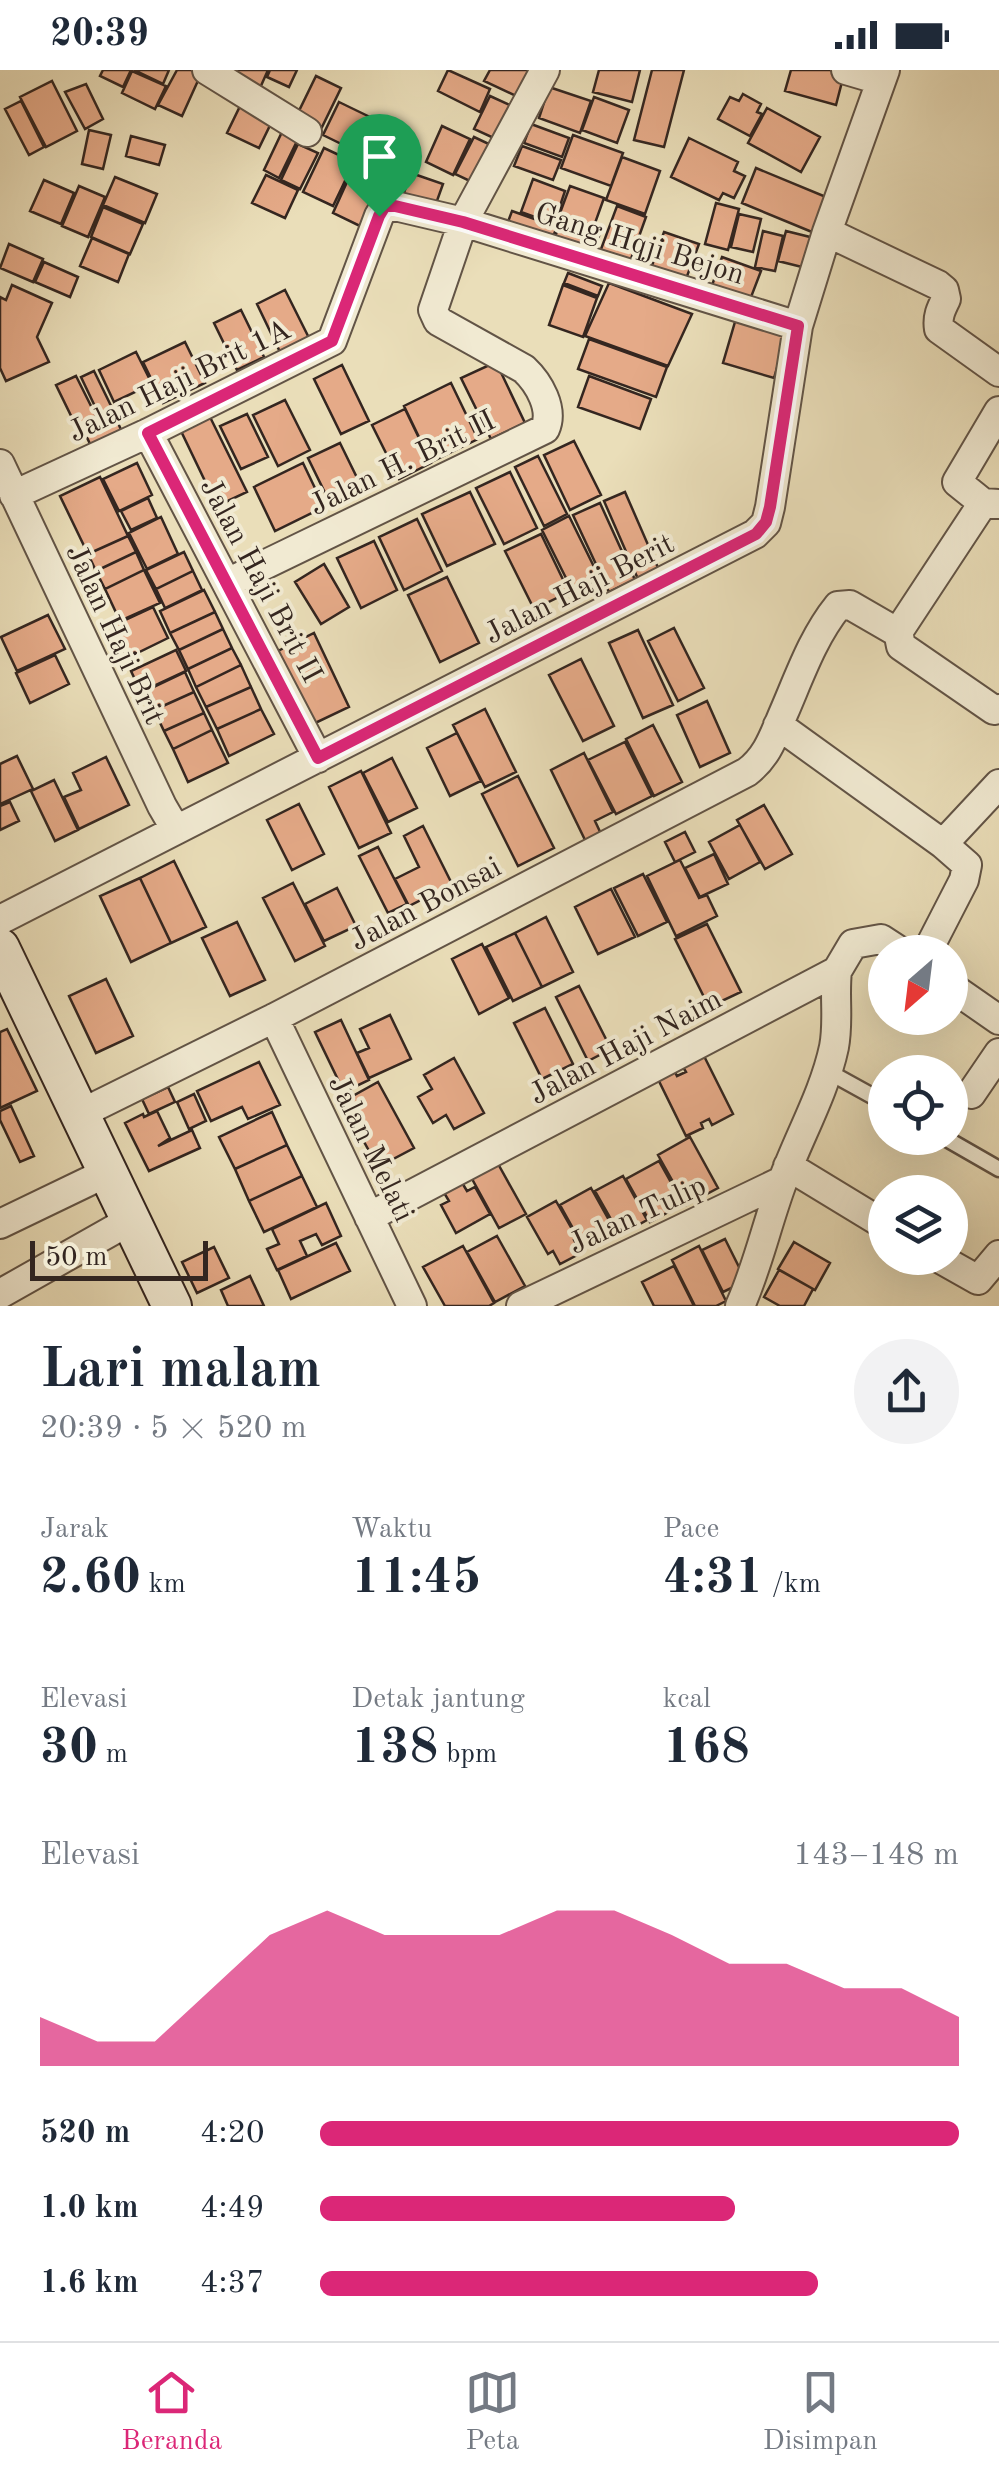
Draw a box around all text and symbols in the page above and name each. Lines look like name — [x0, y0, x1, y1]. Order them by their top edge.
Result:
text: 20:39 — [50, 16, 149, 54]
pin — [337, 114, 422, 217]
icon: arrive — [352, 129, 407, 184]
street label: Gang Hqji Bejon — [531, 199, 748, 291]
street label: Jalan Haji Brit 1A — [64, 315, 296, 449]
street label: Jalan H. Brit II — [305, 406, 501, 522]
street label: Jalan Haji Brit II — [194, 474, 327, 688]
street label: Jalan Haji Berit — [480, 529, 680, 650]
street label: Jalan Haji Brit — [59, 540, 169, 729]
street label: Jalan Bonsai — [345, 852, 506, 957]
north arrow — [868, 935, 968, 1035]
map controls — [868, 935, 968, 1275]
street label: Jalan Haji Naim — [525, 985, 727, 1111]
button: locate — [868, 1055, 968, 1155]
street label: Jalan Melati — [322, 1071, 419, 1227]
street label: Jalan Tulip — [565, 1171, 711, 1261]
button: layers — [868, 1175, 968, 1275]
scale bar — [30, 1236, 208, 1280]
text: 50 m — [45, 1244, 108, 1272]
button: share — [854, 1339, 959, 1444]
text: Lari malam — [40, 1344, 321, 1399]
text: 20:39 · 5 × 520 m — [40, 1413, 307, 1445]
text: Jarak — [40, 1516, 109, 1544]
text: Waktu — [351, 1516, 432, 1544]
text: Pace — [663, 1516, 719, 1544]
text: 2.60 — [40, 1554, 141, 1604]
text: 11:45 — [351, 1554, 481, 1604]
text: 4:31 — [663, 1554, 764, 1604]
text: km — [141, 1571, 186, 1599]
text: /km — [764, 1571, 821, 1599]
text: Elevasi — [40, 1686, 127, 1714]
text: Detak jantung — [351, 1686, 525, 1714]
text: kcal — [663, 1686, 711, 1714]
text: 30 — [40, 1724, 98, 1774]
text: 138 — [351, 1724, 438, 1774]
text: 168 — [663, 1724, 750, 1774]
text: m — [98, 1741, 128, 1769]
text: bpm — [438, 1741, 497, 1769]
text: Elevasi — [40, 1840, 140, 1872]
text: 143–148 m — [793, 1840, 959, 1872]
text: 520 m — [40, 2118, 130, 2150]
text: 4:20 — [200, 2118, 265, 2150]
text: 1.0 km — [40, 2193, 139, 2225]
text: 4:49 — [200, 2193, 265, 2225]
text: 1.6 km — [40, 2268, 139, 2300]
text: 4:37 — [200, 2268, 265, 2300]
tab: Beranda — [121, 2365, 222, 2460]
tab: Peta — [465, 2365, 520, 2460]
tab: Disimpan — [763, 2365, 878, 2460]

